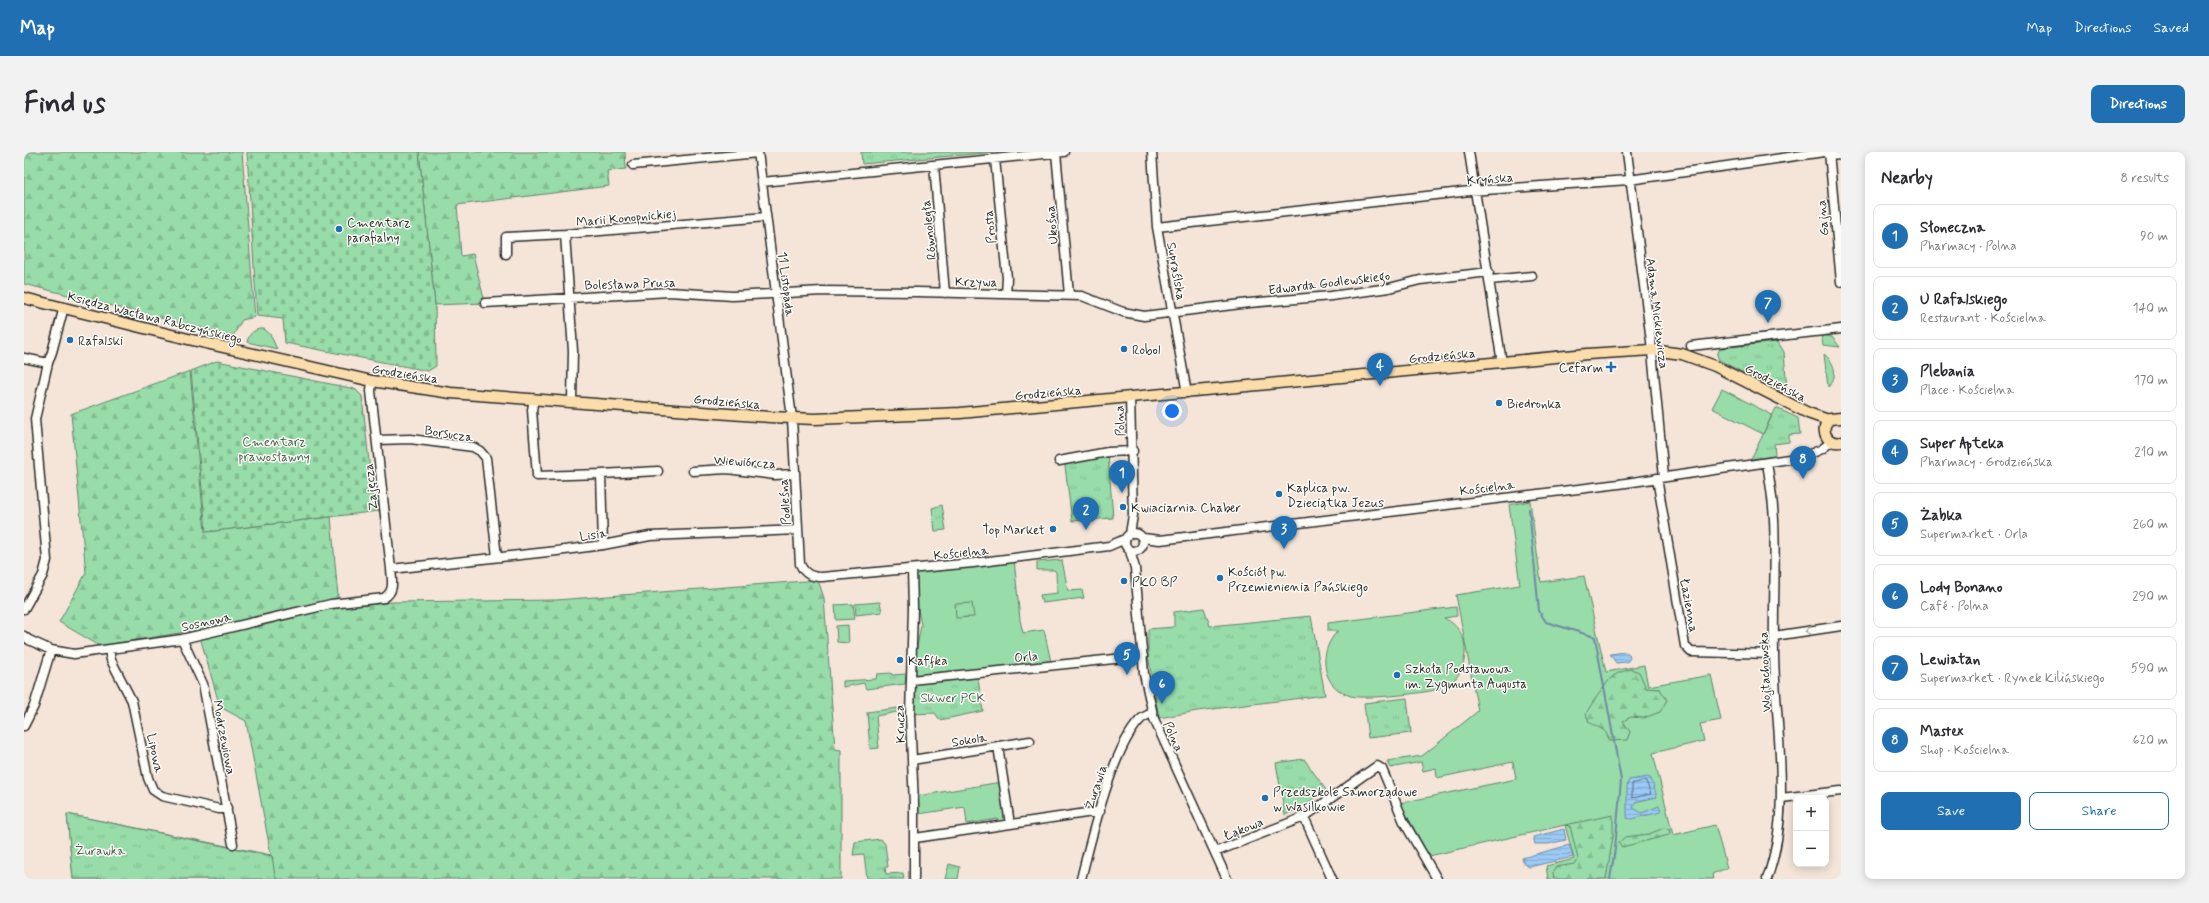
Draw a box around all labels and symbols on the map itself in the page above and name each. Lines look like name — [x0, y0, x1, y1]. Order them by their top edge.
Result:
street label: Kryńska — [1466, 169, 1514, 190]
street label: Równoległa — [918, 199, 941, 261]
street label: Gajna — [1813, 199, 1834, 237]
street label: Ukośna — [1042, 204, 1063, 245]
street label: Marii Konopnickiej — [575, 206, 677, 231]
street label: Prosta — [980, 209, 1001, 244]
place label: Cmentarz parafialny — [347, 215, 411, 247]
marker: Cmentarz parafialny — [334, 224, 344, 234]
street label: Supraślska — [1162, 241, 1189, 302]
street label: 11 Listopada — [773, 251, 798, 318]
street label: Adama Mickiewicza — [1641, 257, 1672, 370]
street label: Edwarda Godlewskiego — [1267, 268, 1391, 301]
street label: Bolesława Prusa — [584, 274, 676, 295]
street label: Krzywa — [955, 274, 998, 291]
street label: Księdza Wacława Rabczyńskiego — [65, 288, 244, 349]
pin: 7 — [1755, 290, 1781, 323]
place label: Rafalski — [78, 333, 123, 350]
marker: Rafalski — [65, 335, 75, 345]
place label: Robol — [1132, 342, 1161, 359]
marker: Robol — [1119, 344, 1129, 354]
street label: Grodzieńska — [1408, 345, 1477, 368]
pin: 4 — [1367, 353, 1393, 386]
place label: Cefarm — [1559, 360, 1603, 377]
street label: Grodzieńska — [1742, 360, 1809, 407]
street label: Grodzieńska — [370, 361, 440, 388]
marker: Cefarm — [1606, 362, 1616, 372]
street label: Grodzieńska — [1014, 382, 1083, 405]
street label: Grodzieńska — [693, 391, 761, 414]
place label: Biedronka — [1507, 396, 1562, 413]
marker: Biedronka — [1494, 398, 1504, 408]
your location — [1162, 401, 1182, 421]
street label: Polna — [1111, 405, 1130, 437]
street label: Borsucza — [423, 422, 474, 447]
park label: Cmentarz prawosławny — [238, 434, 310, 466]
pin: 8 — [1790, 446, 1816, 479]
street label: Wiewiórcza — [713, 452, 777, 473]
pin: 1 — [1109, 460, 1135, 493]
street label: Zajęcza — [361, 462, 382, 511]
street label: Kościelna — [1459, 477, 1516, 500]
street label: Podleśna — [775, 478, 796, 525]
place label: Kaplica pw. Dzieciątka Jezus — [1287, 480, 1384, 512]
marker: Kaplica pw. Dzieciątka Jezus — [1274, 489, 1284, 499]
pin: 2 — [1073, 497, 1099, 530]
place label: Kwiaciarnia Chaber — [1131, 500, 1241, 517]
marker: Kwiaciarnia Chaber — [1118, 502, 1128, 512]
pin: 3 — [1271, 516, 1297, 549]
place label: Top Market — [982, 522, 1045, 539]
marker: Top Market — [1048, 524, 1058, 534]
street label: Lisia — [578, 525, 608, 546]
street label: Kościelna — [933, 542, 990, 565]
place label: Kościół pw. Przemienienia Pańskiego — [1228, 564, 1368, 597]
marker: Kościół pw. Przemienienia Pańskiego — [1215, 573, 1225, 583]
place label: PKO BP — [1132, 574, 1177, 591]
marker: PKO BP — [1119, 576, 1129, 586]
street label: Łazienna — [1675, 577, 1702, 634]
street label: Sosnowa — [180, 608, 233, 636]
one-way arrow — [1804, 626, 1811, 635]
street label: Wojtachowska — [1756, 631, 1775, 713]
pin: 5 — [1114, 642, 1140, 675]
street label: Orla — [1013, 648, 1039, 667]
place label: Kaffka — [908, 653, 948, 670]
marker: Kaffka — [895, 655, 905, 665]
place label: Szkoła Podstawowa im. Zygmunta Augusta — [1405, 661, 1527, 694]
marker: Szkoła Podstawowa im. Zygmunta Augusta — [1392, 670, 1402, 680]
pin: 6 — [1149, 671, 1175, 704]
park label: Skwer PCK — [920, 690, 986, 707]
street label: Modrzewiowa — [208, 699, 239, 776]
street label: Krucza — [891, 705, 910, 743]
street label: Polna — [1159, 719, 1187, 754]
street label: Sokola — [950, 729, 988, 752]
street label: Lipowa — [142, 732, 167, 775]
street label: Żurawia — [1081, 763, 1112, 812]
place label: Przedszkole Samorządowe w Wasilkowie — [1273, 784, 1418, 816]
marker: Przedszkole Samorządowe w Wasilkowie — [1260, 793, 1270, 803]
street label: Łąkowa — [1221, 814, 1266, 845]
park label: Żurawka — [75, 843, 125, 860]

